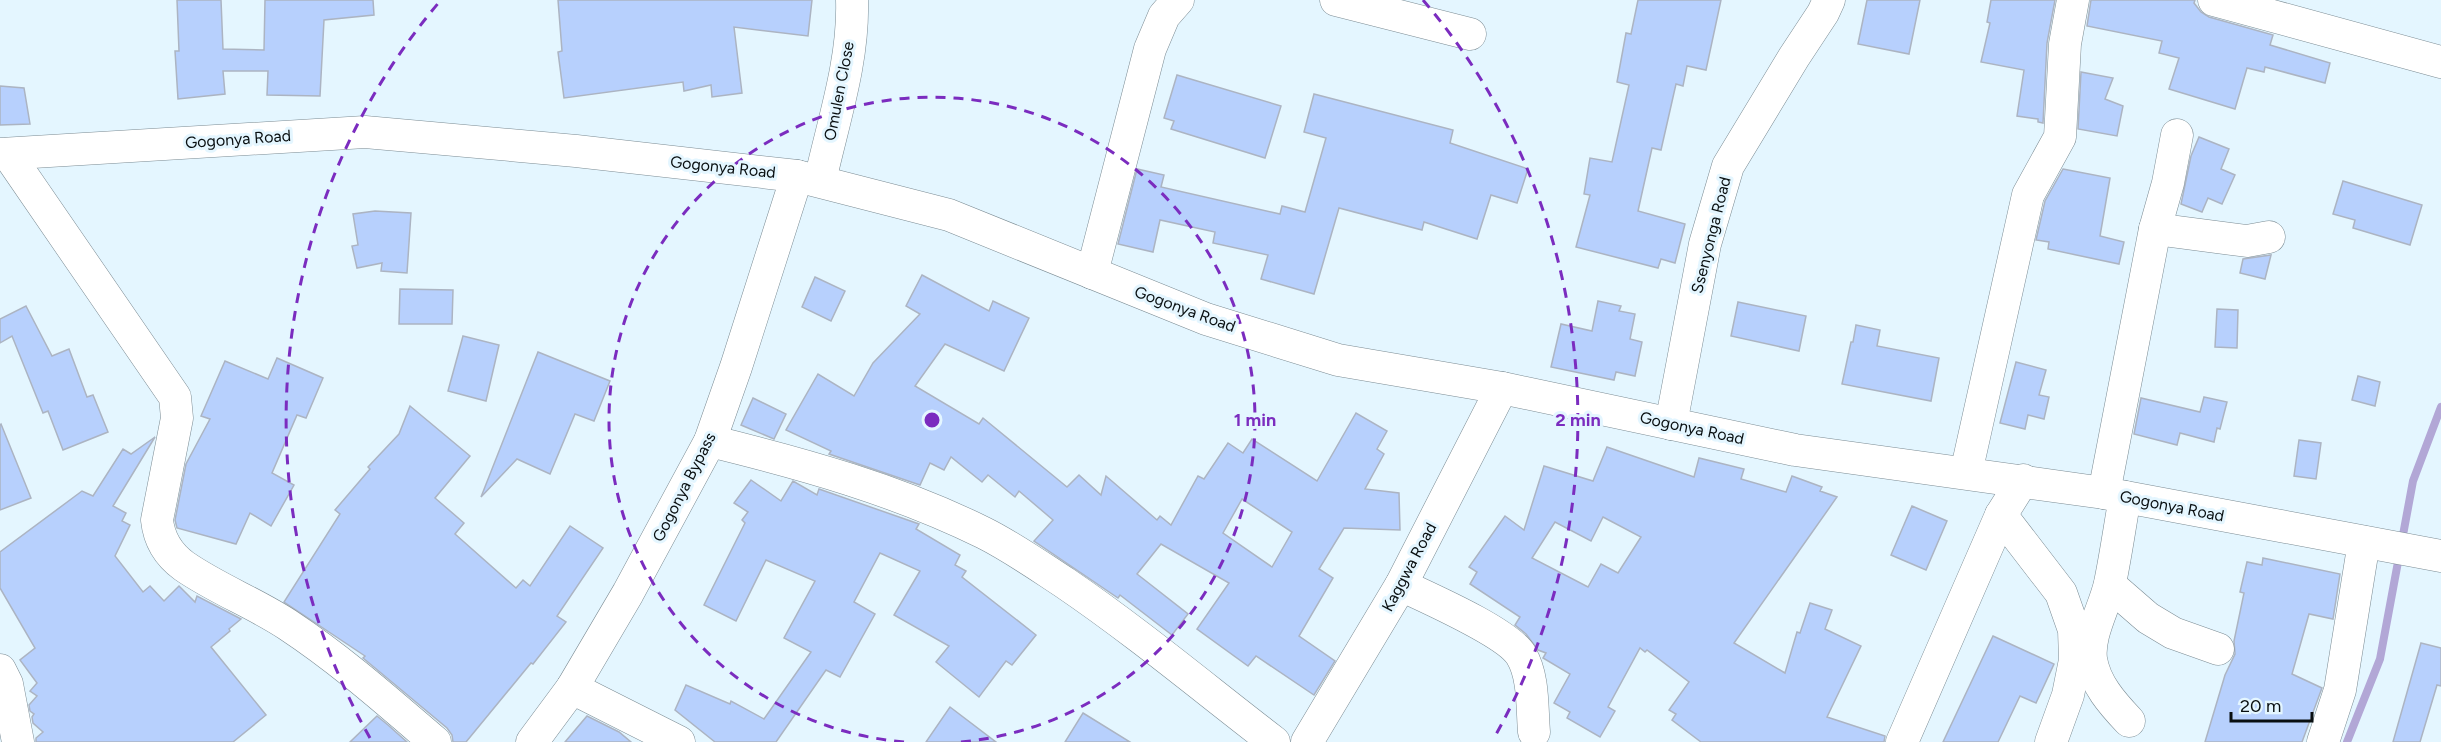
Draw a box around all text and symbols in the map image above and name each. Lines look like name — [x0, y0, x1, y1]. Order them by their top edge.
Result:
street label: Omulen Close — [820, 40, 858, 142]
street label: Gogonya Road — [184, 126, 292, 152]
street label: Gogonya Road — [669, 152, 777, 182]
street label: Ssenyonga Road — [1687, 175, 1735, 295]
street label: Gogonya Road — [1132, 282, 1238, 336]
street label: Gogonya Road — [1638, 408, 1746, 448]
text: 1 min — [1234, 409, 1276, 431]
text: 2 min — [1555, 409, 1601, 431]
centre of rings — [922, 410, 942, 430]
street label: Gogonya Bypass — [648, 429, 720, 545]
street label: Gogonya Road — [2118, 487, 2226, 525]
street label: Kaggwa Road — [1378, 519, 1440, 615]
scale bar — [2231, 685, 2312, 723]
text: 20 m — [2240, 695, 2281, 717]

